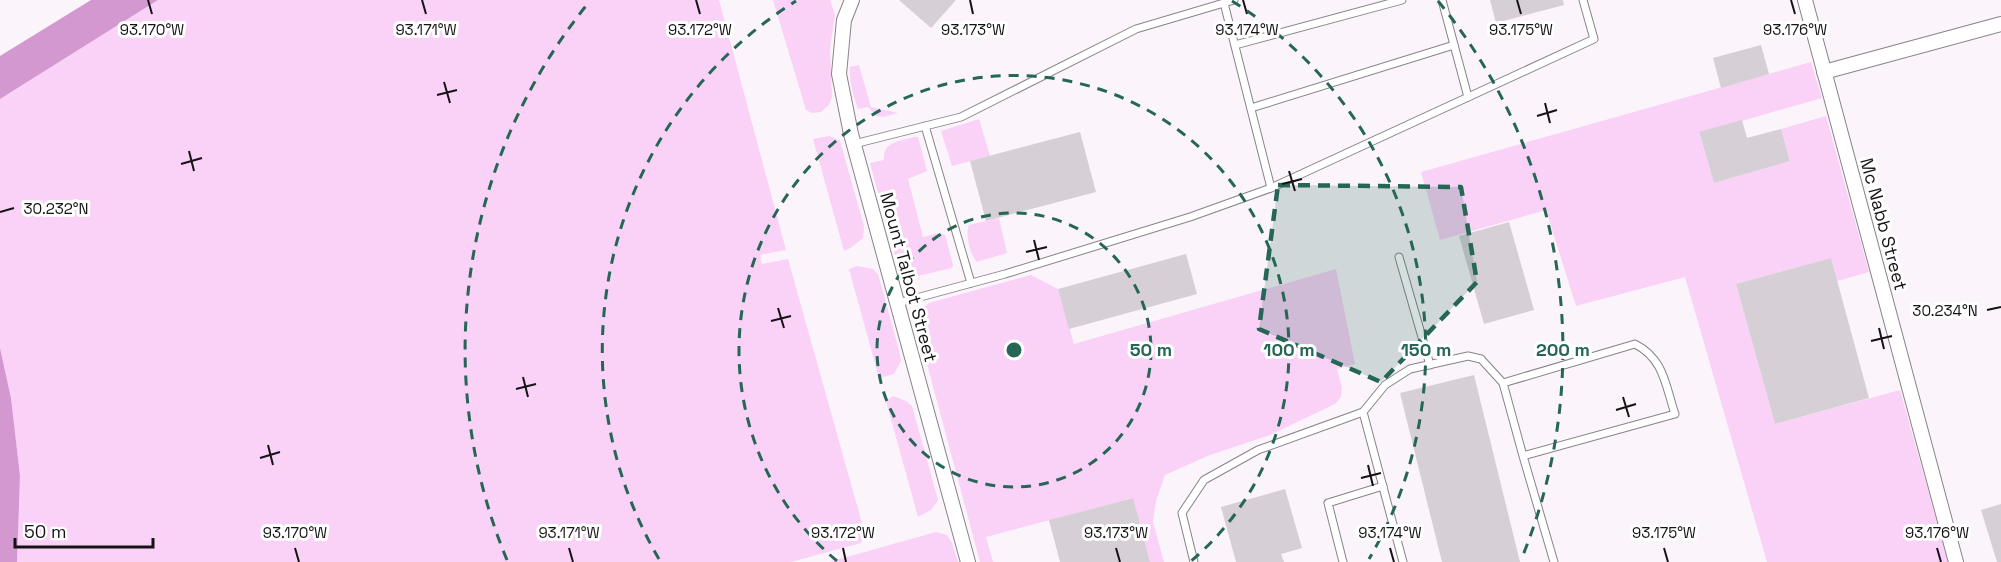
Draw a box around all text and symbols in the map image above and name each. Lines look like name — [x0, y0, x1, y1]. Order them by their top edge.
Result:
text: 93.170°W — [120, 20, 184, 39]
text: 93.171°W — [395, 20, 457, 39]
text: 93.172°W — [668, 20, 732, 39]
text: 93.173°W — [941, 20, 1005, 39]
text: 93.174°W — [1215, 20, 1279, 39]
text: 93.175°W — [1489, 20, 1553, 39]
text: 93.176°W — [1763, 20, 1827, 39]
street label: Mc Nabb Street — [1855, 155, 1913, 293]
street label: Mount Talbot Street — [875, 190, 943, 364]
text: 30.232°N — [23, 199, 89, 218]
text: 30.234°N — [1912, 301, 1978, 320]
text: 50 m — [1130, 338, 1172, 361]
text: 100 m — [1263, 338, 1315, 361]
text: 150 m — [1401, 338, 1451, 361]
text: 200 m — [1536, 338, 1590, 361]
centre of rings — [1004, 340, 1024, 360]
scale bar — [15, 511, 153, 549]
text: 50 m — [24, 520, 66, 543]
text: 93.170°W — [263, 523, 327, 542]
text: 93.171°W — [538, 523, 600, 542]
text: 93.172°W — [811, 523, 875, 542]
text: 93.173°W — [1084, 523, 1148, 542]
text: 93.174°W — [1358, 523, 1422, 542]
text: 93.175°W — [1632, 523, 1696, 542]
text: 93.176°W — [1905, 523, 1969, 542]

